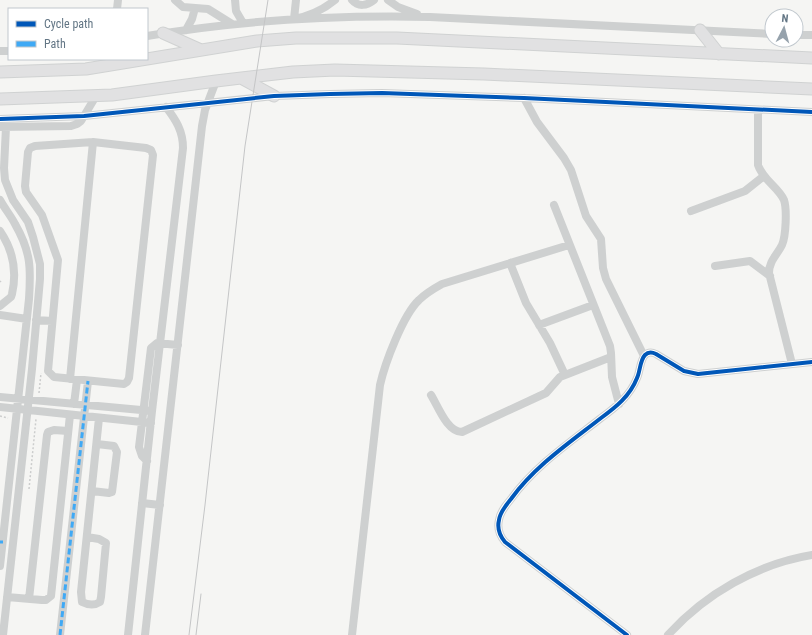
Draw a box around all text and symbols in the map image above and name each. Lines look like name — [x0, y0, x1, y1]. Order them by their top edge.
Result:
legend — [8, 8, 148, 60]
north arrow — [764, 8, 804, 48]
text: N — [781, 12, 789, 25]
text: Cycle path — [44, 17, 94, 31]
text: Path — [44, 37, 66, 51]

